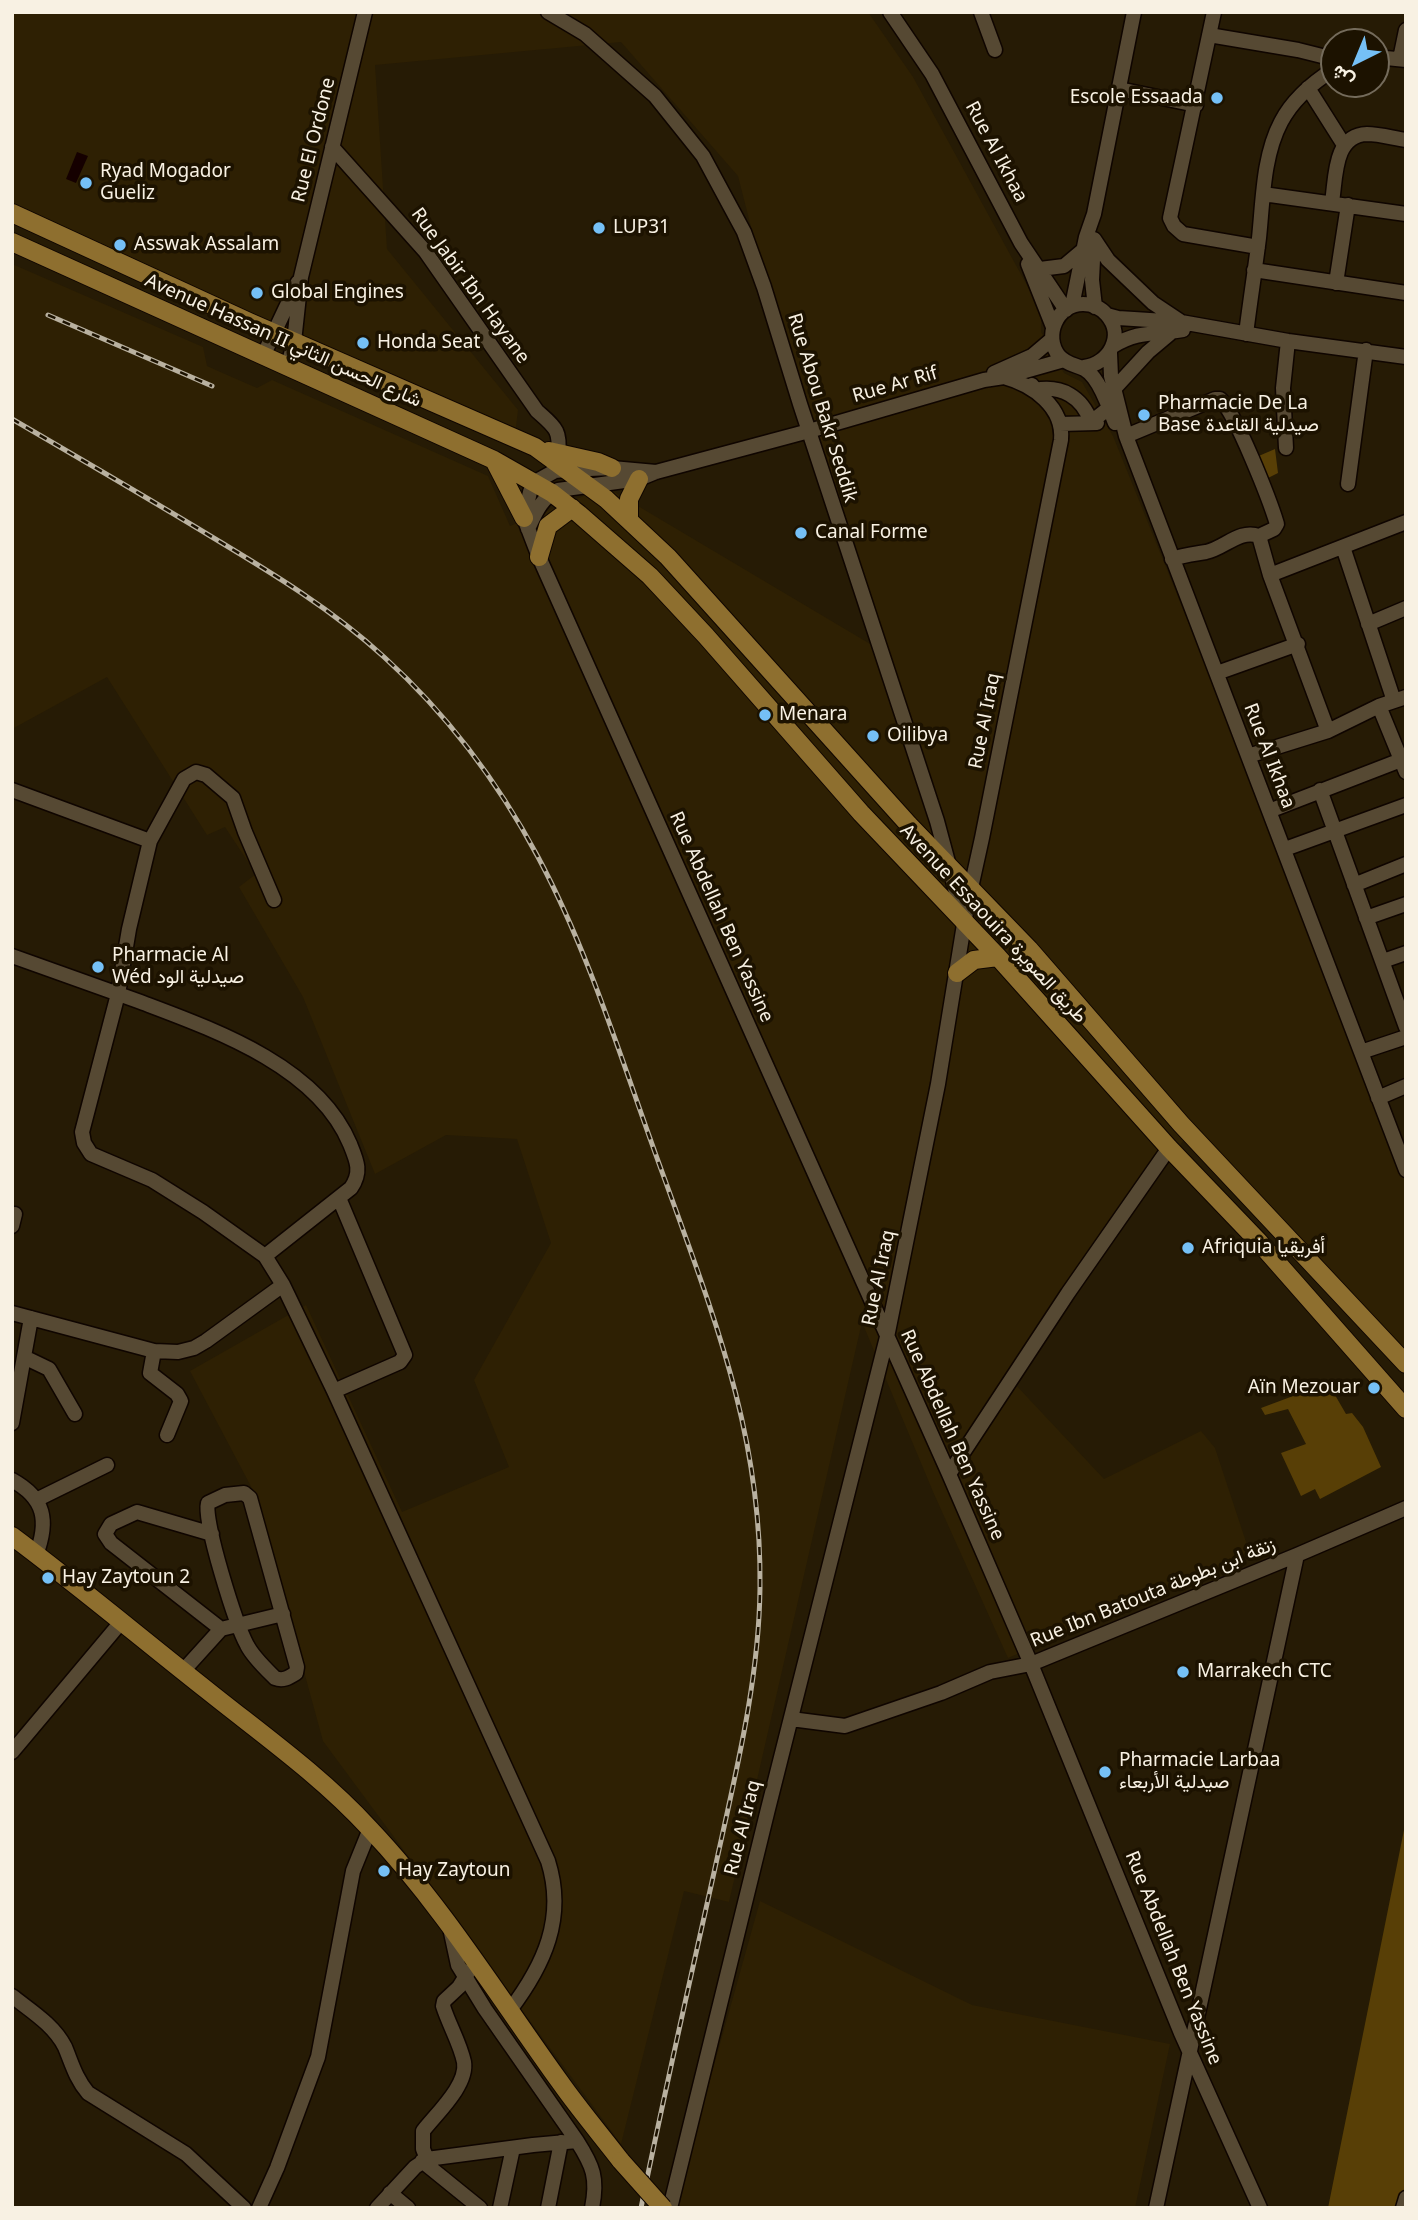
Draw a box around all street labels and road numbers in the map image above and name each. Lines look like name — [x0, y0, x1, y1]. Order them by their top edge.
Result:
street label: Rue El Ordone — [288, 75, 340, 205]
street label: Rue Al Ikhaa — [960, 98, 1032, 206]
street label: Rue Jabir Ibn Hayane — [406, 204, 534, 368]
street label: Avenue Hassan II شارع الحسن الثاني — [141, 270, 425, 412]
street label: Rue Abou Bakr Seddik — [782, 311, 862, 505]
street label: Rue Ar Rif — [850, 362, 940, 408]
street label: Rue Al Iraq — [965, 671, 1005, 771]
street label: Rue Al Ikhaa — [1238, 700, 1300, 812]
street label: Rue Abdellah Ben Yassine — [664, 808, 778, 1026]
street label: Avenue Essaouira طريق الصويرة — [895, 820, 1091, 1028]
street label: Rue Al Iraq — [858, 1228, 900, 1328]
street label: Rue Abdellah Ben Yassine — [895, 1326, 1009, 1544]
street label: Rue Ibn Batouta زنقة ابن بطوطة — [1027, 1533, 1279, 1653]
street label: Rue Al Iraq — [720, 1778, 766, 1878]
street label: Rue Abdellah Ben Yassine — [1120, 1848, 1226, 2068]

